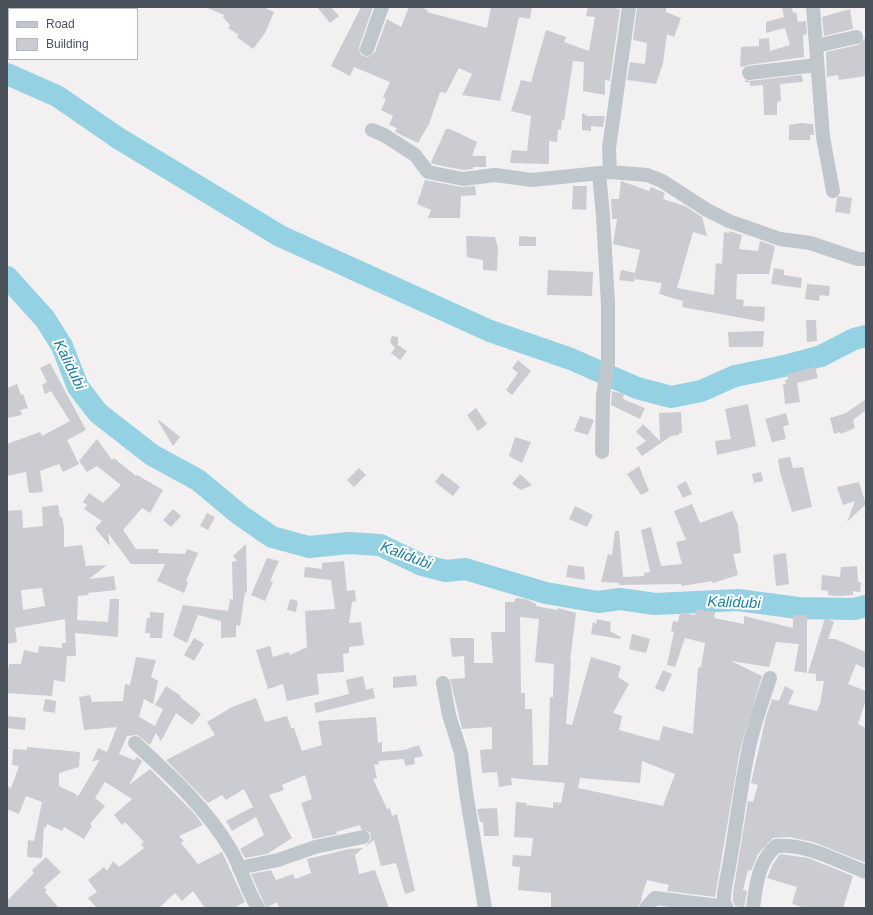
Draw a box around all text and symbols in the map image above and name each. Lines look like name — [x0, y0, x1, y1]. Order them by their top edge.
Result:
legend — [8, 8, 138, 60]
text: Road — [46, 17, 75, 31]
text: Building — [46, 37, 89, 51]
water label: Kalidubi — [49, 337, 89, 393]
water label: Kalidubi — [378, 538, 434, 574]
water label: Kalidubi — [707, 593, 761, 613]

